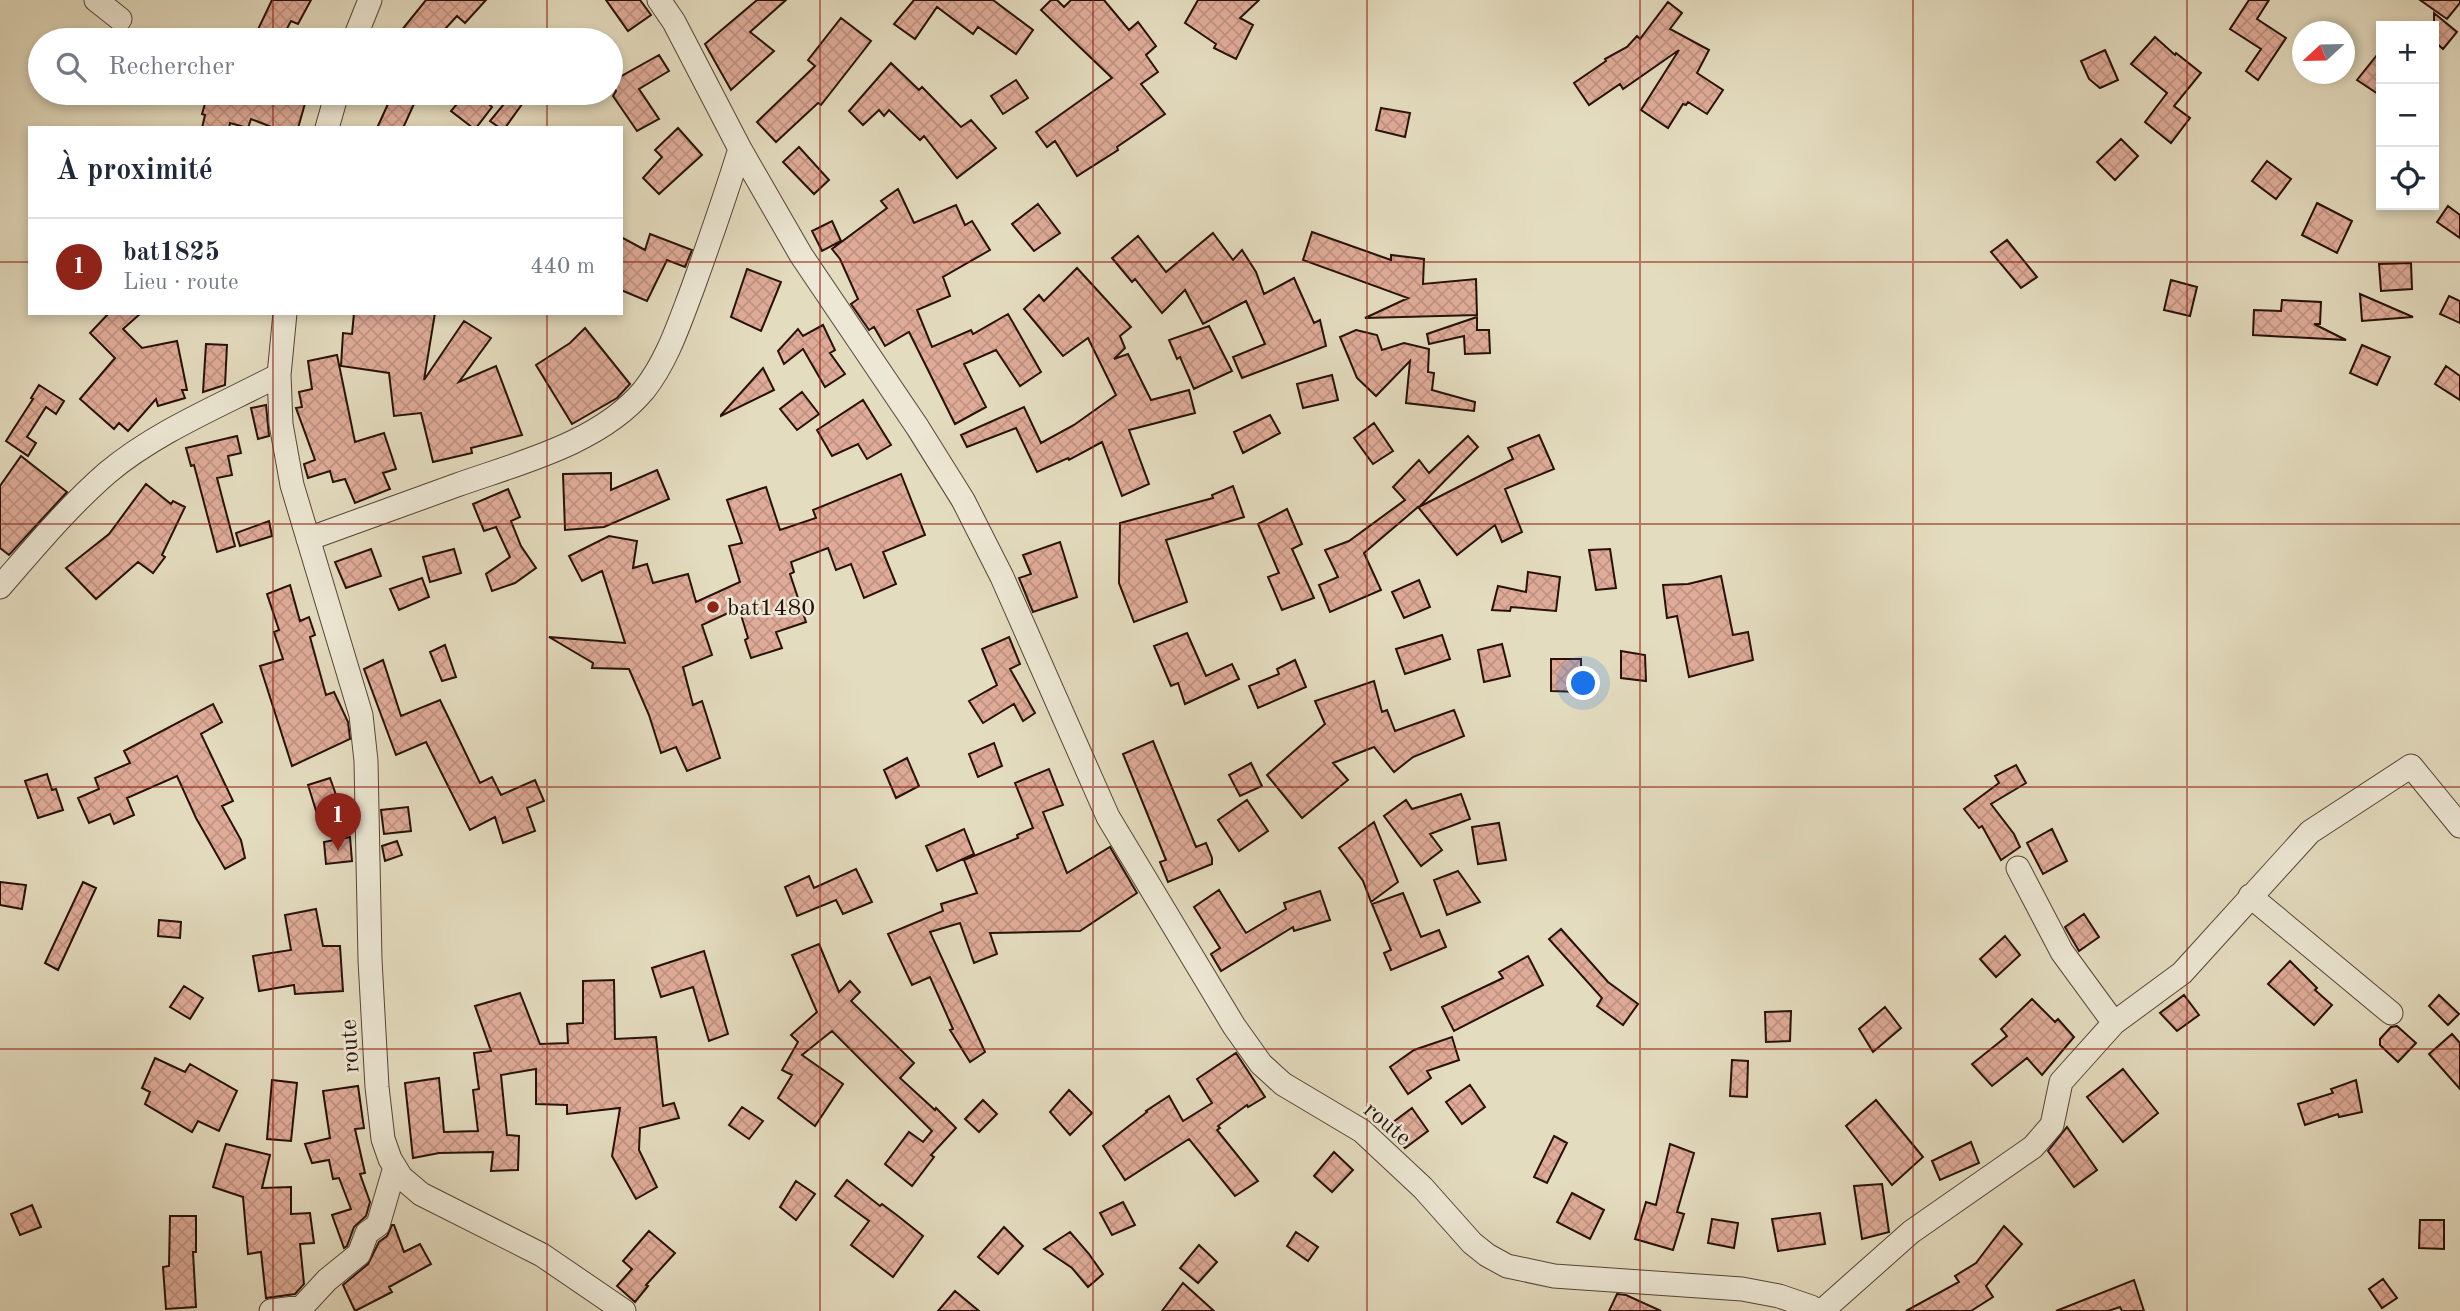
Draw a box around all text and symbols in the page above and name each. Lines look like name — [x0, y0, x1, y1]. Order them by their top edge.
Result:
north arrow — [2292, 21, 2355, 84]
map controls — [2376, 21, 2439, 210]
button: + — [2376, 21, 2439, 84]
search box — [28, 28, 623, 105]
icon: search — [52, 48, 90, 86]
text: Rechercher — [108, 54, 235, 80]
button: − — [2376, 84, 2439, 147]
button: locate — [2376, 147, 2439, 210]
text: À proximité — [56, 156, 213, 186]
text: bat1825 — [123, 240, 220, 266]
text: 1 — [72, 255, 86, 278]
text: 440 m — [530, 255, 595, 278]
text: Lieu · route — [123, 271, 239, 294]
place label: bat1480 — [727, 597, 815, 621]
marker: bat1480 — [705, 599, 721, 615]
your location — [1566, 666, 1600, 700]
pin: 1 — [315, 793, 361, 851]
street label: route — [338, 1018, 364, 1073]
street label: route — [1358, 1098, 1415, 1151]

